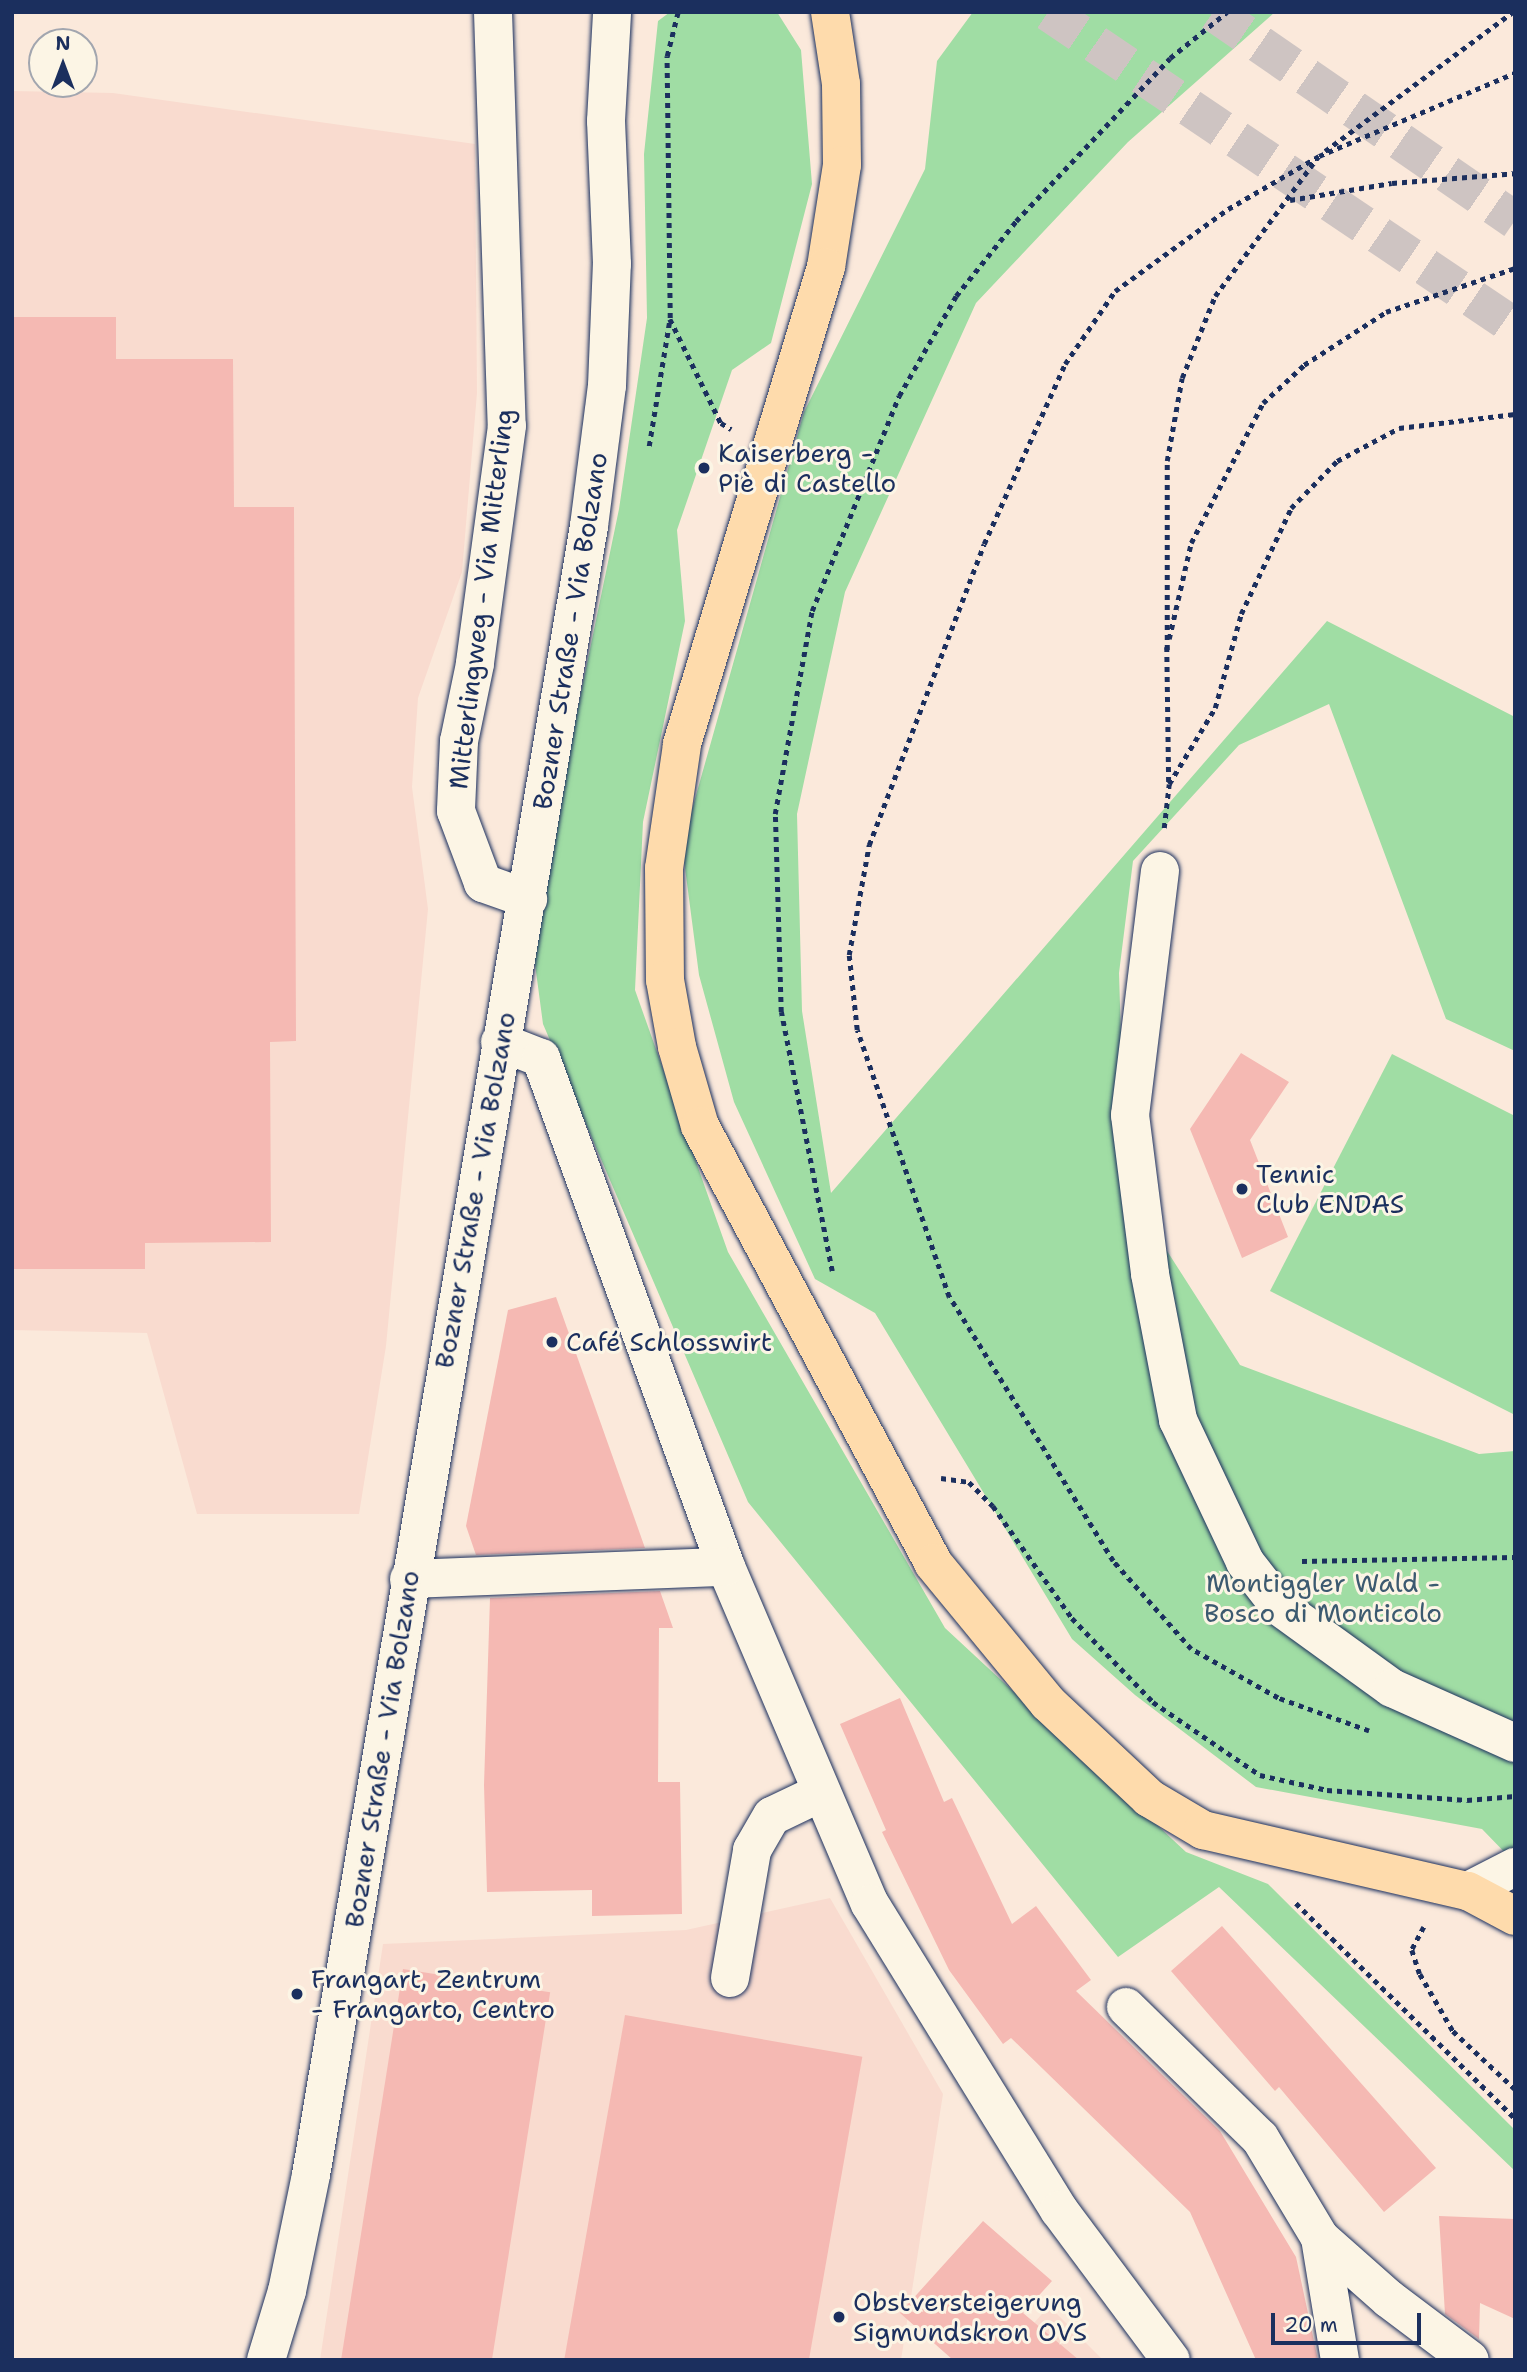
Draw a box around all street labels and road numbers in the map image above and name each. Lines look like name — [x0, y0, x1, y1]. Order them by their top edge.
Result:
street label: Mitterlingweg - Via Mitterling — [442, 407, 520, 791]
street label: Bozner Straße - Via Bolzano — [526, 450, 614, 812]
street label: Bozner Straße - Via Bolzano — [428, 1009, 522, 1371]
street label: Bozner Straße - Via Bolzano — [338, 1568, 426, 1930]

